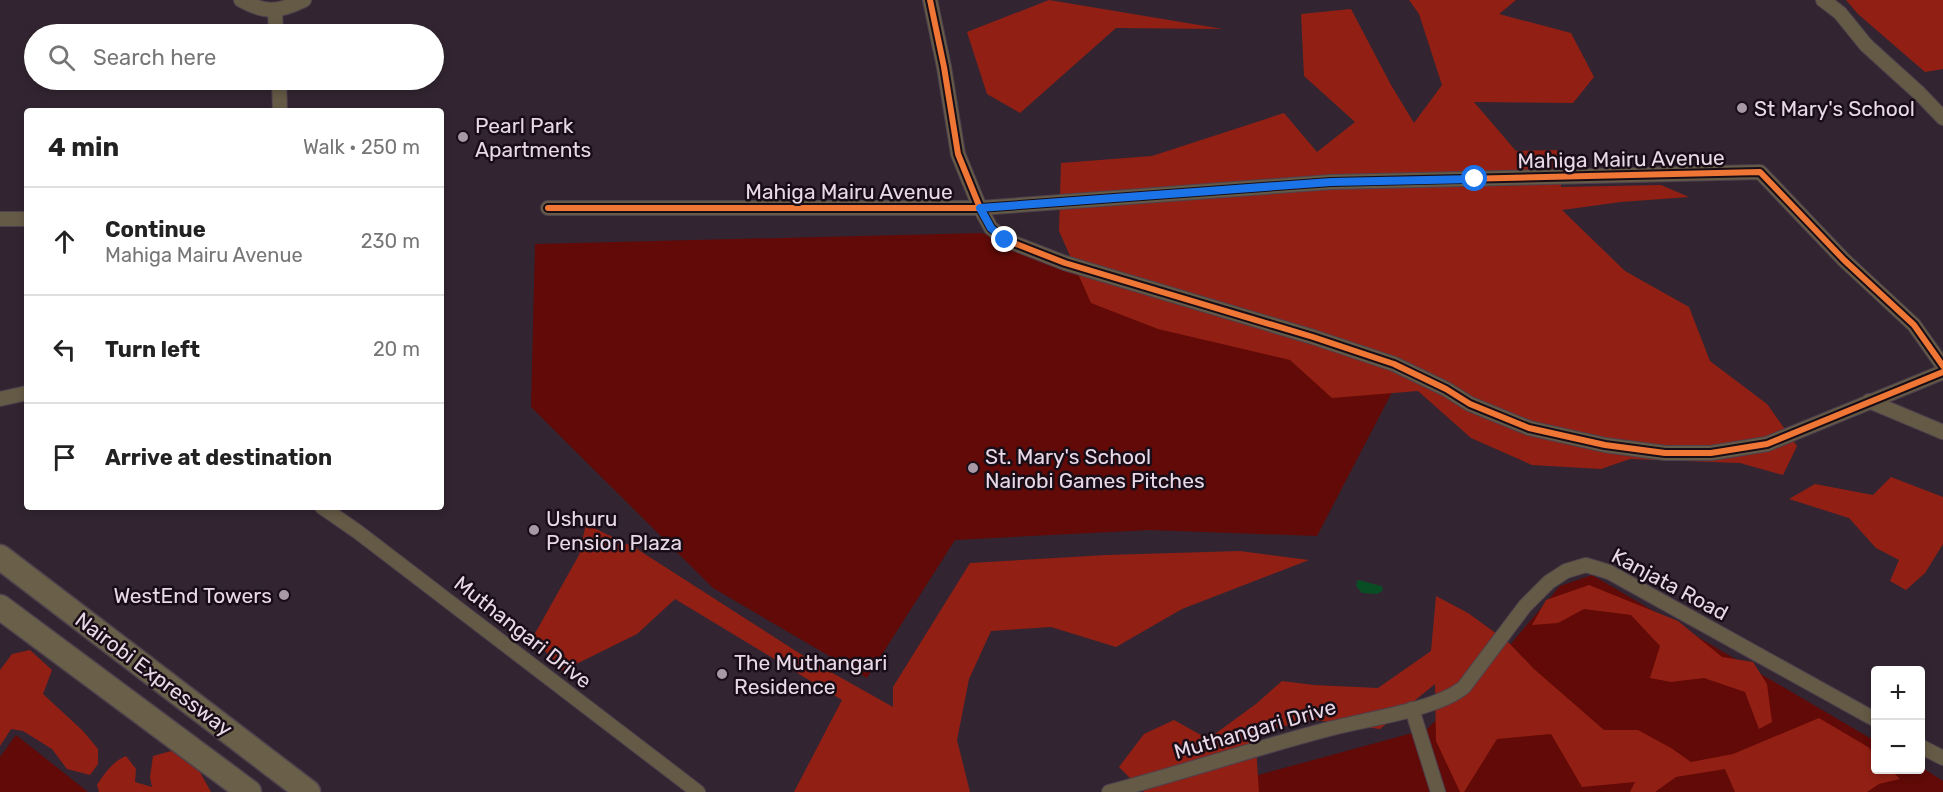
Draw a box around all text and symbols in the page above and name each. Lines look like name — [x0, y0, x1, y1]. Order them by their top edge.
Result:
search box — [24, 24, 444, 90]
icon: search — [45, 41, 78, 74]
text: Search here — [93, 44, 216, 71]
place label: St Mary's School — [1754, 96, 1915, 121]
marker: St Mary's School — [1735, 101, 1749, 115]
place label: Pearl Park Apartments — [475, 113, 591, 162]
marker: Pearl Park Apartments — [456, 130, 470, 144]
text: 4 min — [48, 132, 119, 163]
text: Walk · 250 m — [303, 135, 420, 159]
street label: Mahiga Mairu Avenue — [1517, 145, 1725, 173]
route start — [1461, 165, 1487, 191]
street label: Mahiga Mairu Avenue — [745, 179, 953, 204]
text: Continue — [105, 216, 206, 243]
icon: ahead — [48, 225, 81, 258]
route end — [991, 226, 1017, 252]
text: 230 m — [361, 229, 420, 253]
text: Mahiga Mairu Avenue — [105, 243, 303, 267]
icon: left — [48, 333, 81, 366]
text: Turn left — [105, 336, 200, 363]
text: 20 m — [373, 337, 420, 361]
icon: arrive — [48, 441, 81, 474]
text: Arrive at destination — [105, 444, 332, 471]
place label: St. Mary's School Nairobi Games Pitches — [985, 444, 1205, 493]
marker: St. Mary's School Nairobi Games Pitches — [966, 461, 980, 475]
place label: Ushuru Pension Plaza — [546, 506, 682, 555]
marker: Ushuru Pension Plaza — [527, 523, 541, 537]
street label: Kanjata Road — [1607, 543, 1733, 625]
street label: Muthangari Drive — [449, 571, 597, 693]
place label: WestEnd Towers — [113, 583, 272, 608]
marker: WestEnd Towers — [277, 588, 291, 602]
street label: Nairobi Expressway — [70, 607, 238, 742]
place label: The Muthangari Residence — [734, 650, 887, 699]
map controls — [1871, 666, 1925, 774]
button: + — [1871, 666, 1925, 720]
marker: The Muthangari Residence — [715, 667, 729, 681]
street label: Muthangari Drive — [1171, 694, 1339, 764]
button: − — [1871, 720, 1925, 774]

